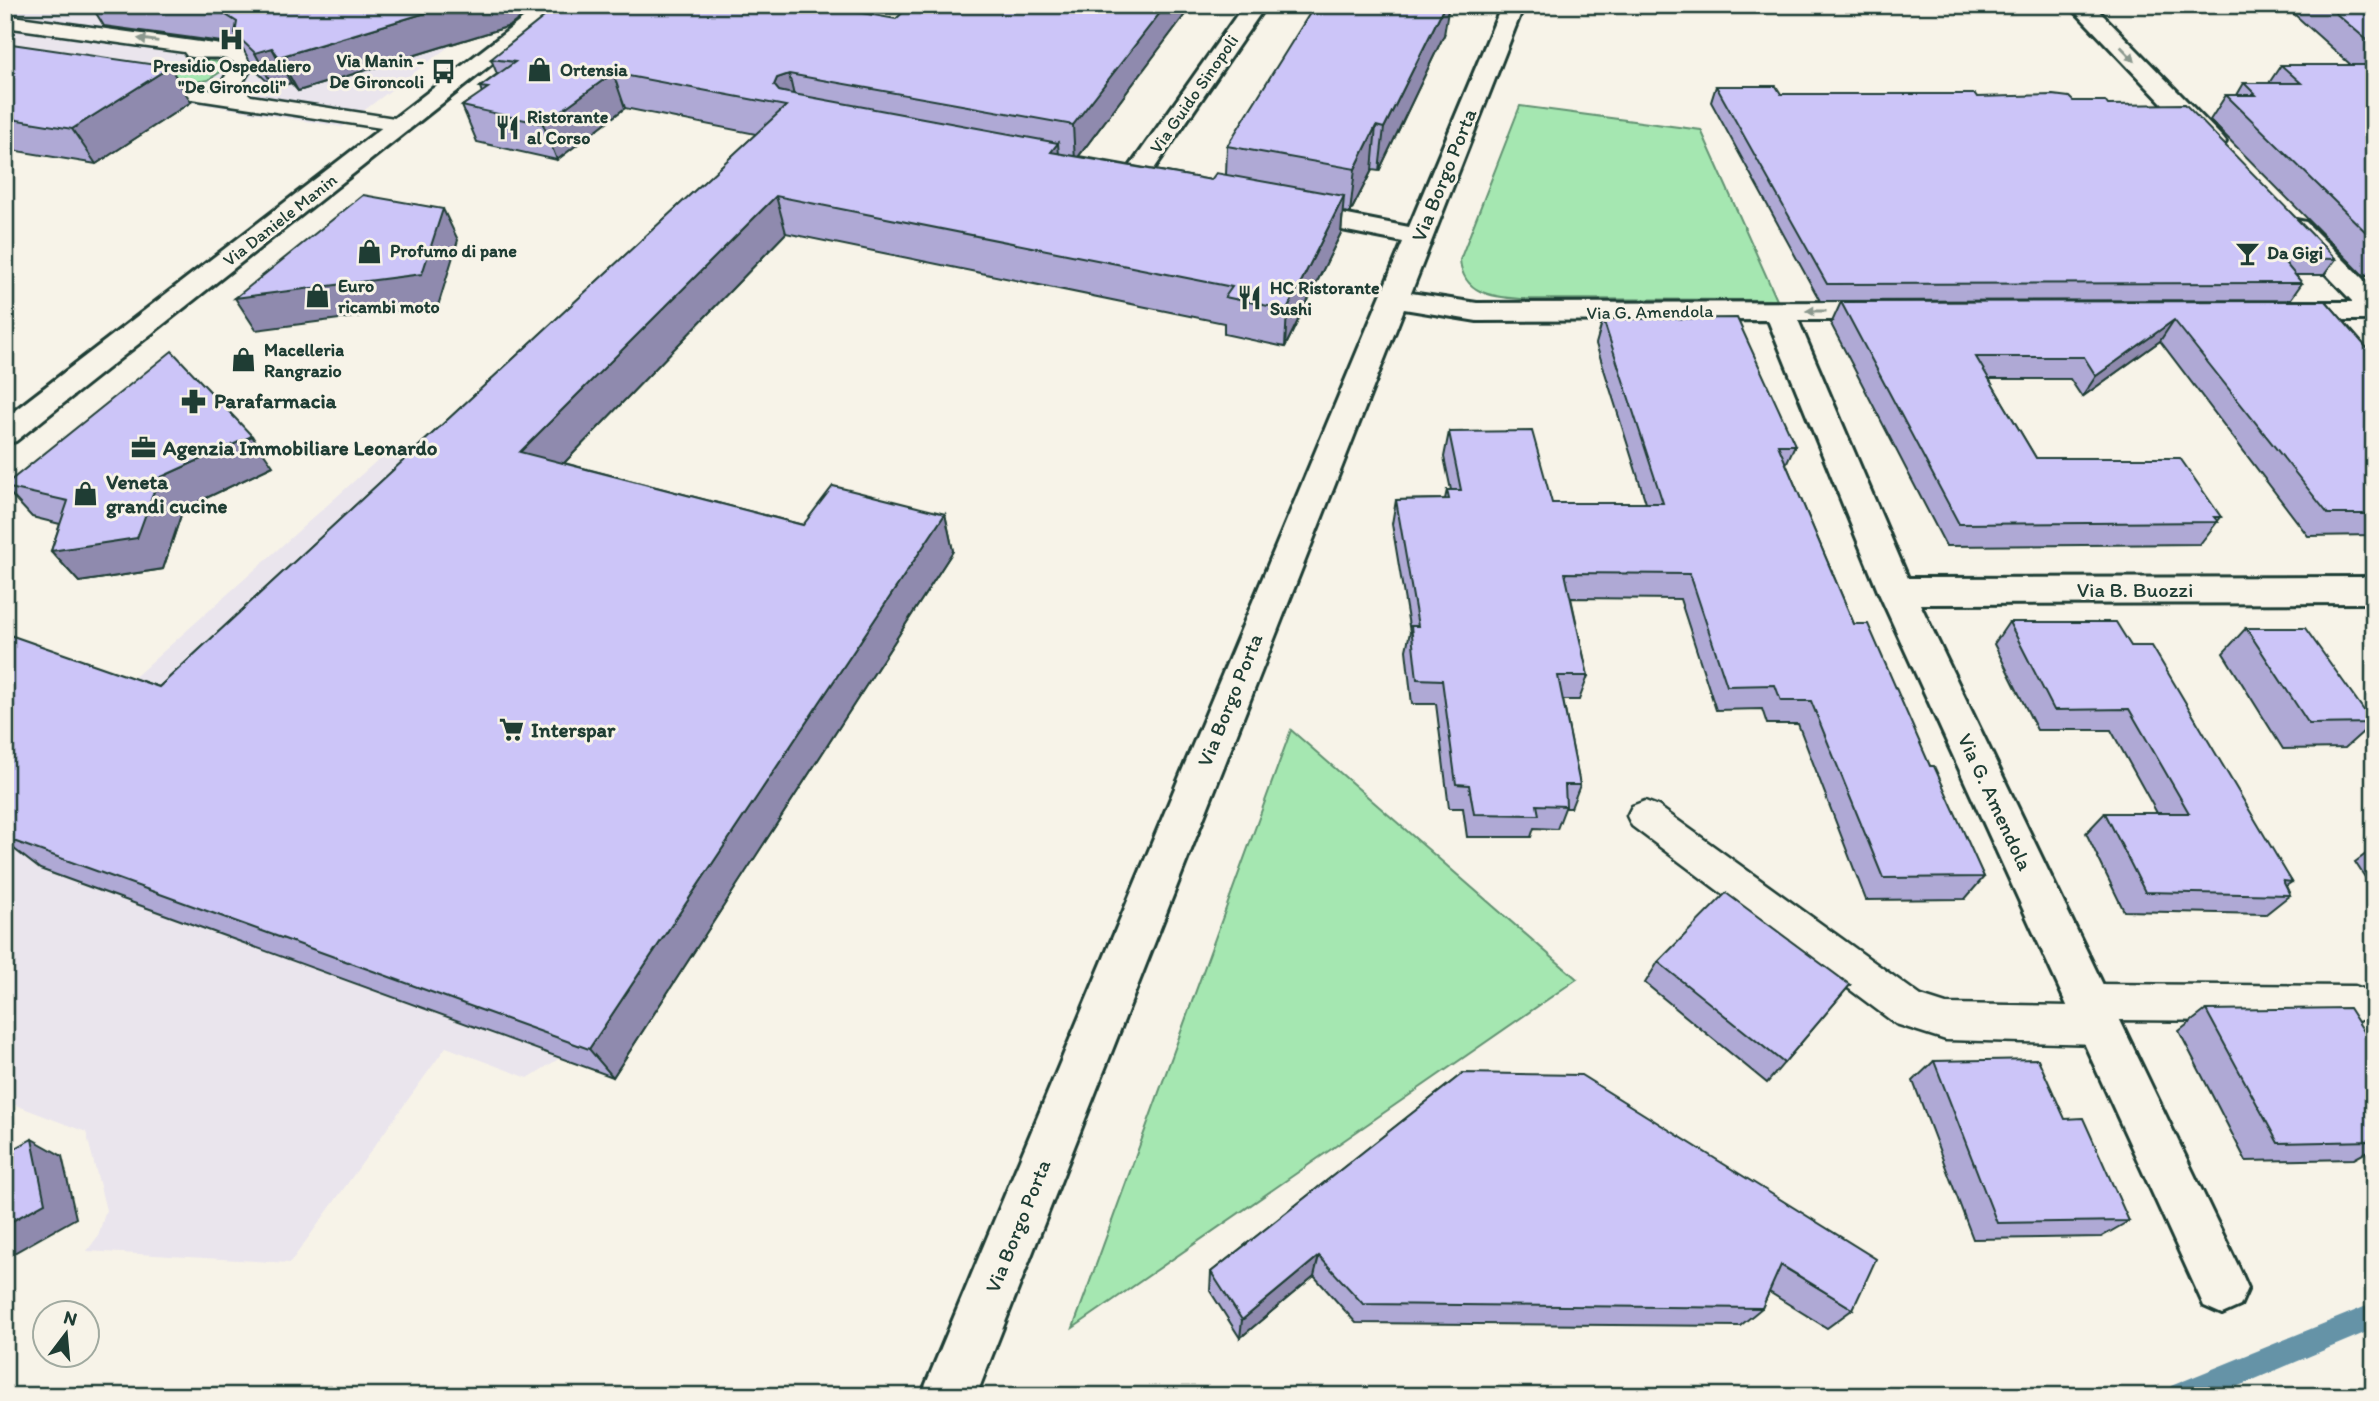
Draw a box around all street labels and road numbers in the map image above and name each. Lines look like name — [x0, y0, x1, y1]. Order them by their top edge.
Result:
street label: Via Guido Sinopoli — [1145, 30, 1243, 158]
street label: Via Borgo Porta — [1405, 105, 1482, 245]
street label: Via Daniele Manin — [219, 169, 341, 271]
street label: Via G. Amendola — [1586, 300, 1714, 324]
street label: Via B. Buozzi — [2077, 577, 2193, 602]
street label: Via Borgo Porta — [1191, 630, 1268, 770]
street label: Via G. Amendola — [1953, 729, 2038, 874]
street label: Via Borgo Porta — [979, 1156, 1056, 1296]

